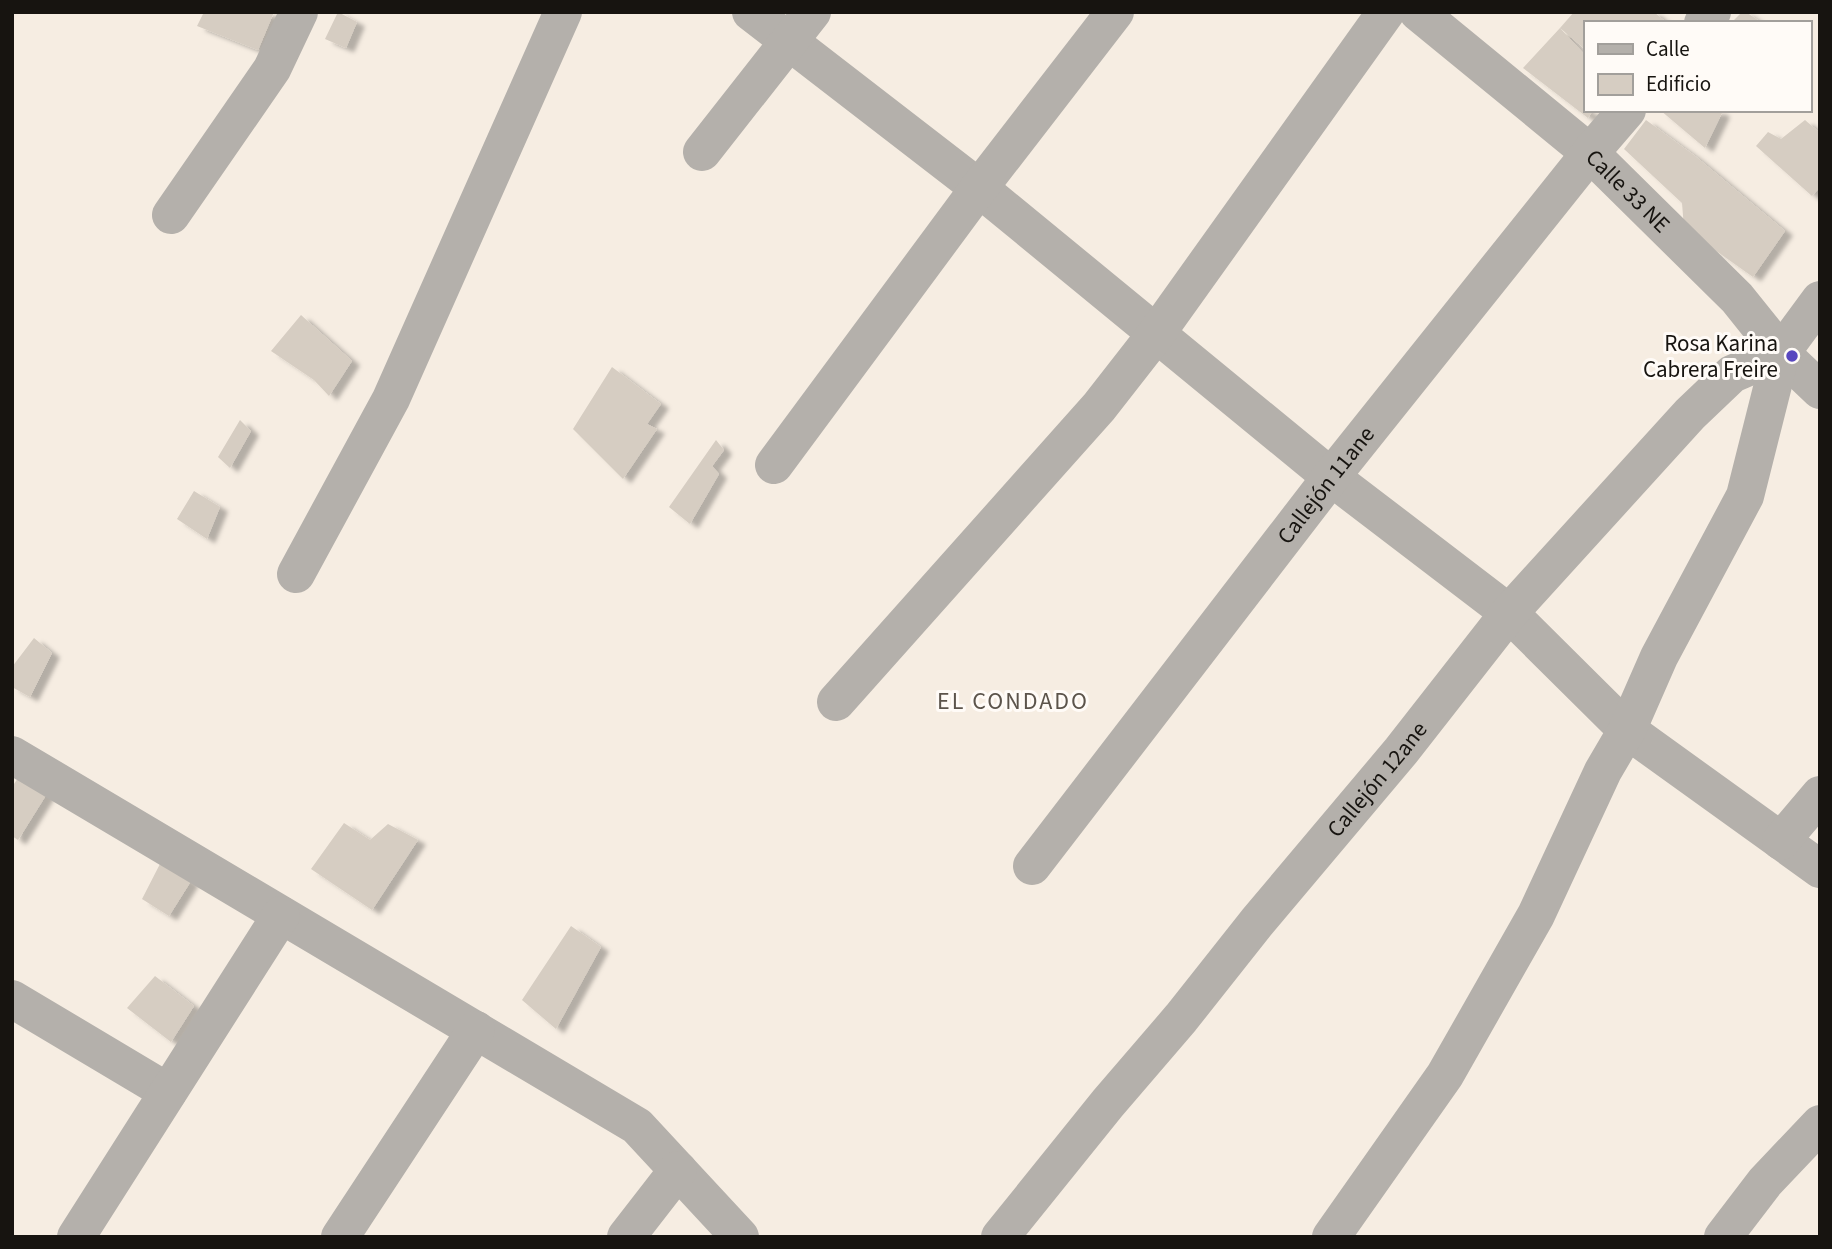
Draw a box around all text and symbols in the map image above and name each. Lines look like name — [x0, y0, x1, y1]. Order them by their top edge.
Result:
legend — [1584, 21, 1811, 112]
text: Calle — [1646, 34, 1690, 64]
text: Edificio — [1646, 69, 1711, 99]
street label: Calle 33 NE — [1578, 142, 1677, 240]
place label: Rosa Karina Cabrera Freire — [1643, 327, 1778, 386]
marker: Rosa Karina Cabrera Freire — [1784, 348, 1800, 364]
street label: Callejón 11ane — [1269, 419, 1383, 551]
district label: EL CONDADO — [937, 684, 1089, 719]
street label: Callejón 12ane — [1319, 715, 1435, 845]

